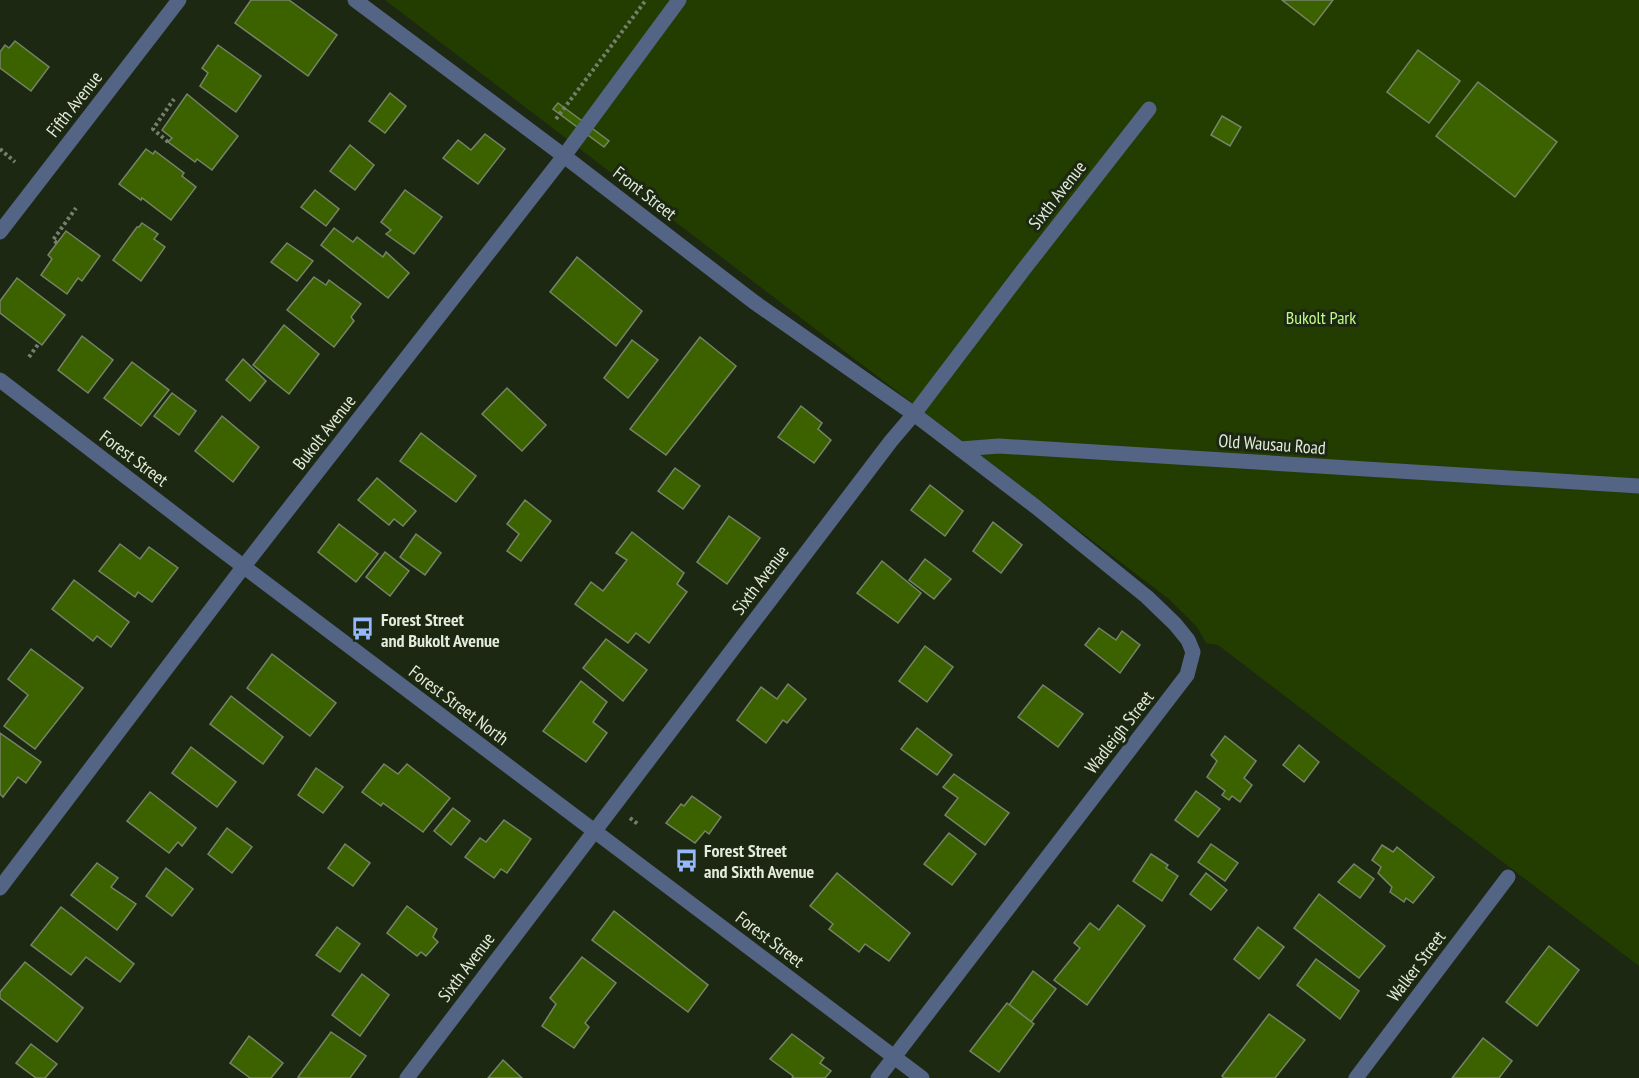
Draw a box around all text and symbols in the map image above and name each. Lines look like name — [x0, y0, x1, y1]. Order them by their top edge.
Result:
street label: Fifth Avenue — [41, 66, 107, 142]
street label: Sixth Avenue — [1023, 156, 1091, 234]
street label: Front Street — [609, 161, 681, 225]
park label: Bukolt Park — [1286, 306, 1356, 329]
street label: Bukolt Avenue — [288, 390, 360, 474]
street label: Forest Street — [95, 425, 173, 491]
street label: Old Wausau Road — [1218, 429, 1326, 459]
street label: Sixth Avenue — [727, 541, 793, 619]
place label: Forest Street and Bukolt Avenue — [381, 608, 500, 652]
bus stop icon: Forest Street and Bukolt Avenue — [350, 616, 376, 642]
street label: Forest Street North — [404, 660, 514, 750]
street label: Wadleigh Street — [1080, 686, 1158, 778]
place label: Forest Street and Sixth Avenue — [704, 839, 815, 883]
bus stop icon: Forest Street and Sixth Avenue — [673, 847, 699, 873]
street label: Forest Street — [731, 906, 809, 972]
street label: Walker Street — [1382, 926, 1450, 1006]
street label: Sixth Avenue — [433, 928, 499, 1006]

